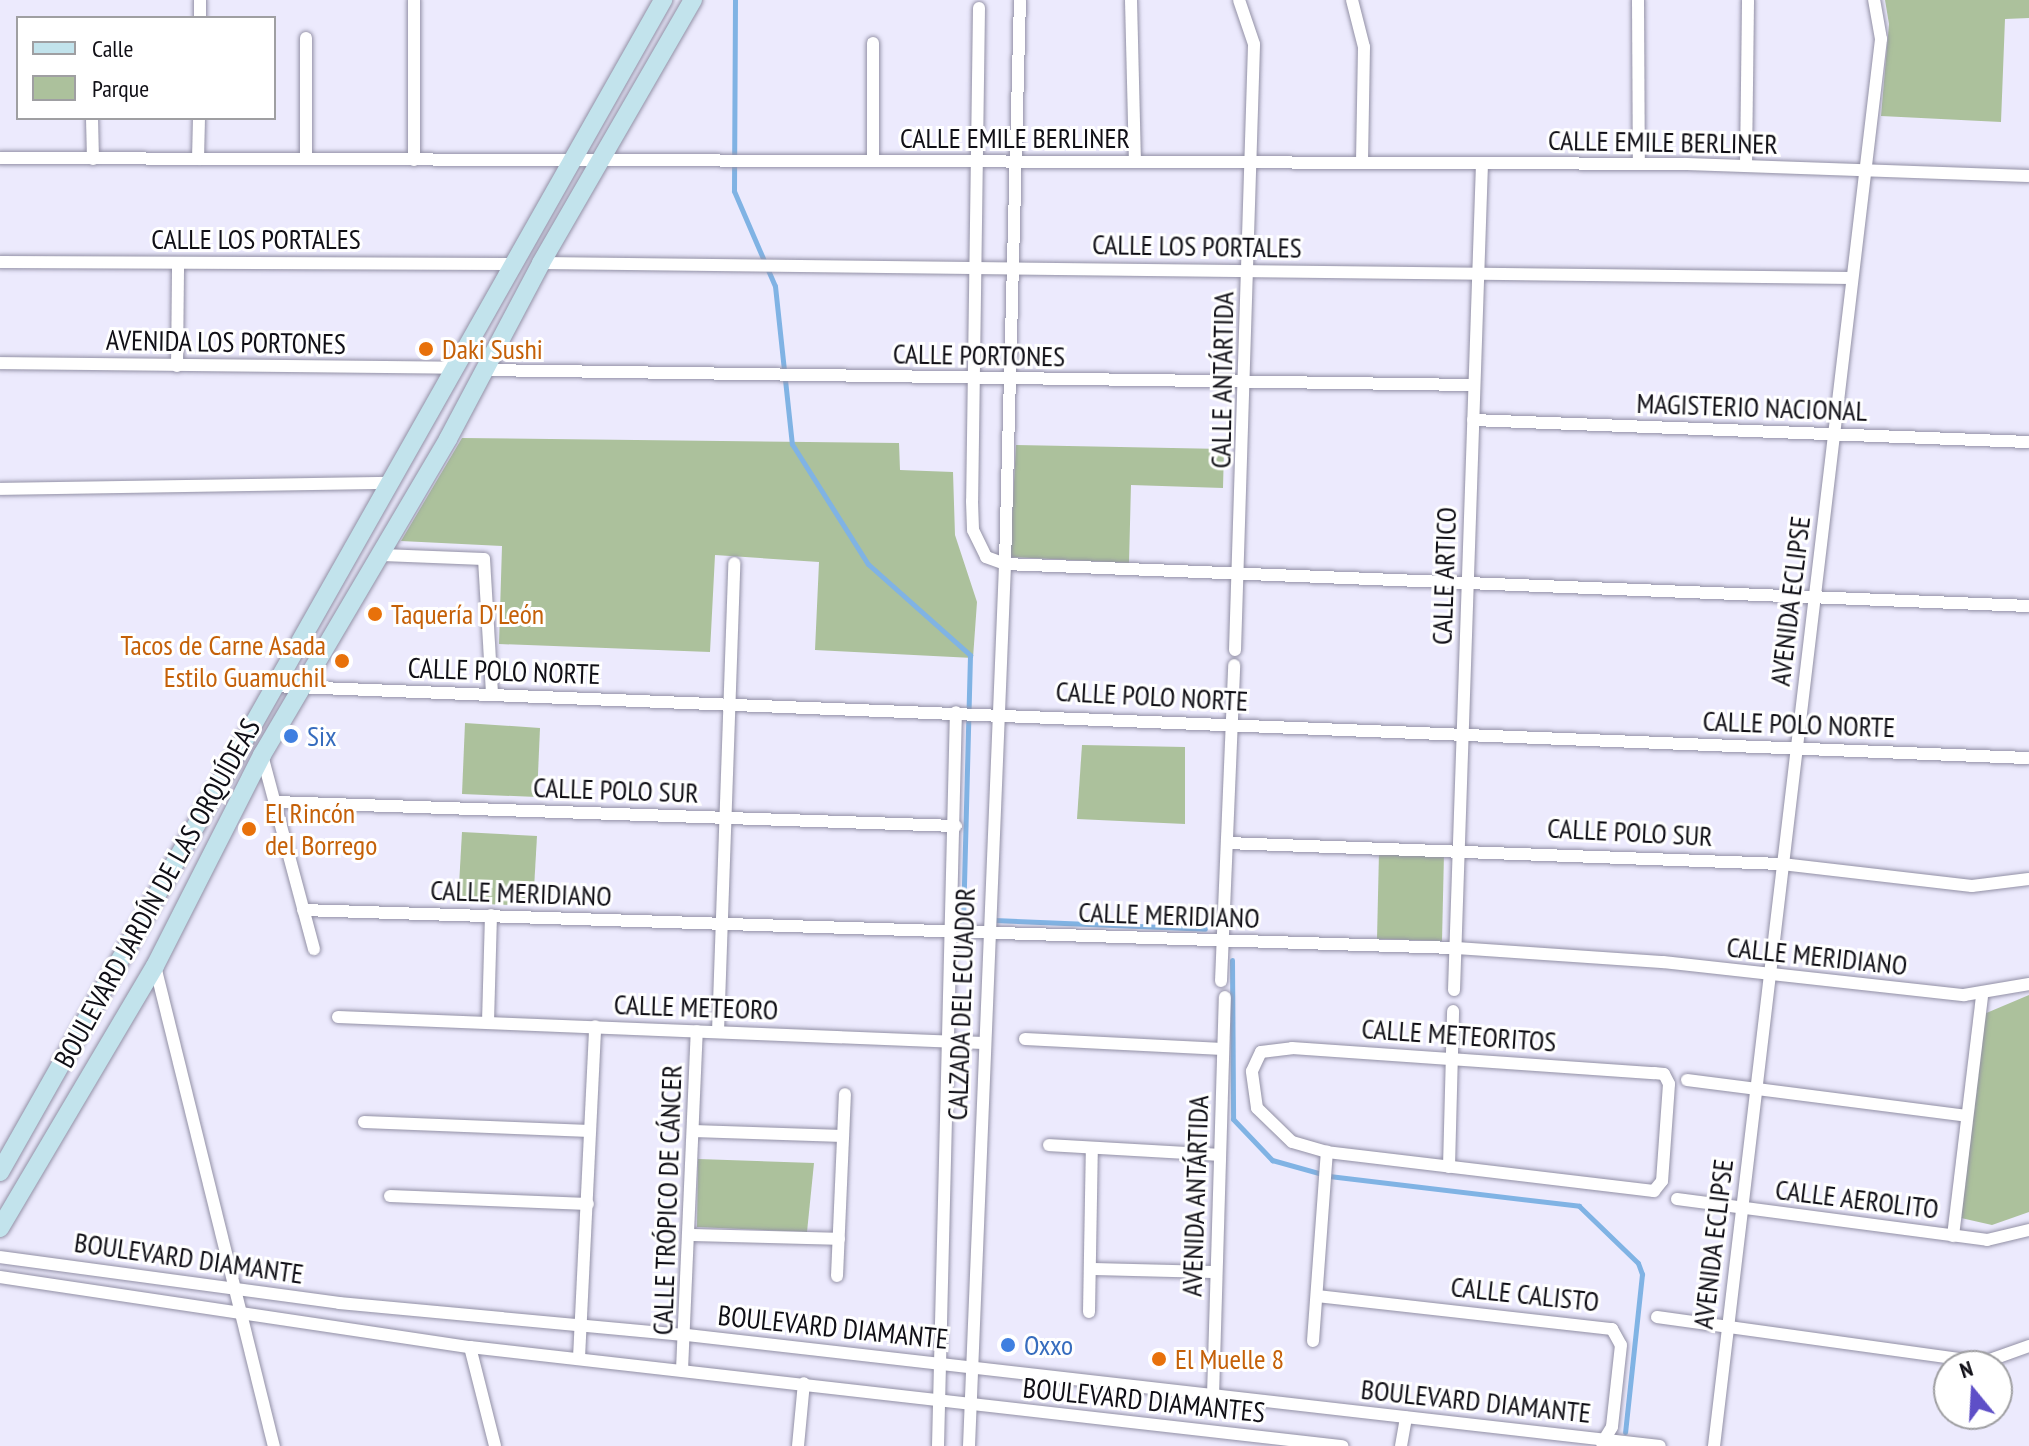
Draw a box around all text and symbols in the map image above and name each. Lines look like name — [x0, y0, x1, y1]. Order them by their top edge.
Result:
legend — [16, 16, 276, 120]
text: Calle — [92, 33, 133, 64]
text: Parque — [92, 73, 149, 104]
street label: CALLE EMILE BERLINER — [900, 121, 1130, 155]
street label: CALLE EMILE BERLINER — [1548, 123, 1778, 161]
street label: CALLE LOS PORTALES — [151, 222, 361, 256]
street label: CALLE LOS PORTALES — [1092, 227, 1302, 265]
street label: CALLE ANTÁRTIDA — [1204, 291, 1240, 469]
street label: AVENIDA LOS PORTONES — [105, 323, 347, 361]
place label: Daki Sushi — [442, 332, 543, 366]
street label: CALLE PORTONES — [893, 337, 1065, 373]
marker: Daki Sushi — [417, 340, 435, 358]
street label: MAGISTERIO NACIONAL — [1636, 386, 1868, 428]
street label: CALLE ARTICO — [1425, 506, 1463, 646]
street label: AVENIDA ECLIPSE — [1763, 514, 1817, 688]
place label: Taquería D'León — [391, 597, 544, 631]
marker: Taquería D'León — [366, 605, 384, 623]
place label: Tacos de Carne Asada Estilo Guamuchil — [120, 628, 326, 694]
street label: CALLE POLO NORTE — [407, 651, 601, 691]
marker: Tacos de Carne Asada Estilo Guamuchil — [333, 652, 351, 670]
street label: CALLE POLO NORTE — [1055, 674, 1249, 718]
street label: CALLE POLO NORTE — [1702, 704, 1896, 744]
street label: BOULEVARD JARDÍN DE LAS ORQUÍDEAS — [47, 713, 267, 1073]
place label: Six — [307, 719, 337, 753]
marker: Six — [282, 727, 300, 745]
street label: CALLE POLO SUR — [533, 770, 699, 810]
place label: El Rincón del Borrego — [265, 796, 377, 862]
street label: CALLE POLO SUR — [1546, 811, 1714, 853]
marker: El Rincón del Borrego — [240, 820, 258, 838]
street label: CALLE MERIDIANO — [430, 873, 612, 913]
street label: CALZADA DEL ECUADOR — [940, 886, 982, 1122]
street label: CALLE MERIDIANO — [1078, 895, 1260, 935]
street label: CALLE MERIDIANO — [1725, 930, 1909, 982]
street label: CALLE METEORO — [613, 987, 779, 1027]
street label: CALLE METEORITOS — [1361, 1011, 1557, 1059]
street label: CALLE TRÓPICO DE CÁNCER — [645, 1064, 689, 1336]
street label: AVENIDA ANTÁRTIDA — [1175, 1094, 1215, 1298]
street label: AVENIDA ECLIPSE — [1686, 1157, 1740, 1331]
street label: CALLE AEROLITO — [1773, 1172, 1941, 1226]
street label: BOULEVARD DIAMANTE — [72, 1225, 306, 1291]
street label: CALLE CALISTO — [1449, 1270, 1601, 1318]
street label: BOULEVARD DIAMANTE — [716, 1298, 950, 1356]
place label: Oxxo — [1024, 1328, 1073, 1362]
marker: Oxxo — [999, 1336, 1017, 1354]
place label: El Muelle 8 — [1175, 1342, 1284, 1376]
marker: El Muelle 8 — [1150, 1350, 1168, 1368]
north arrow — [1933, 1350, 2013, 1430]
text: N — [1956, 1354, 1976, 1384]
street label: BOULEVARD DIAMANTES — [1021, 1371, 1267, 1429]
street label: BOULEVARD DIAMANTE — [1359, 1372, 1593, 1430]

